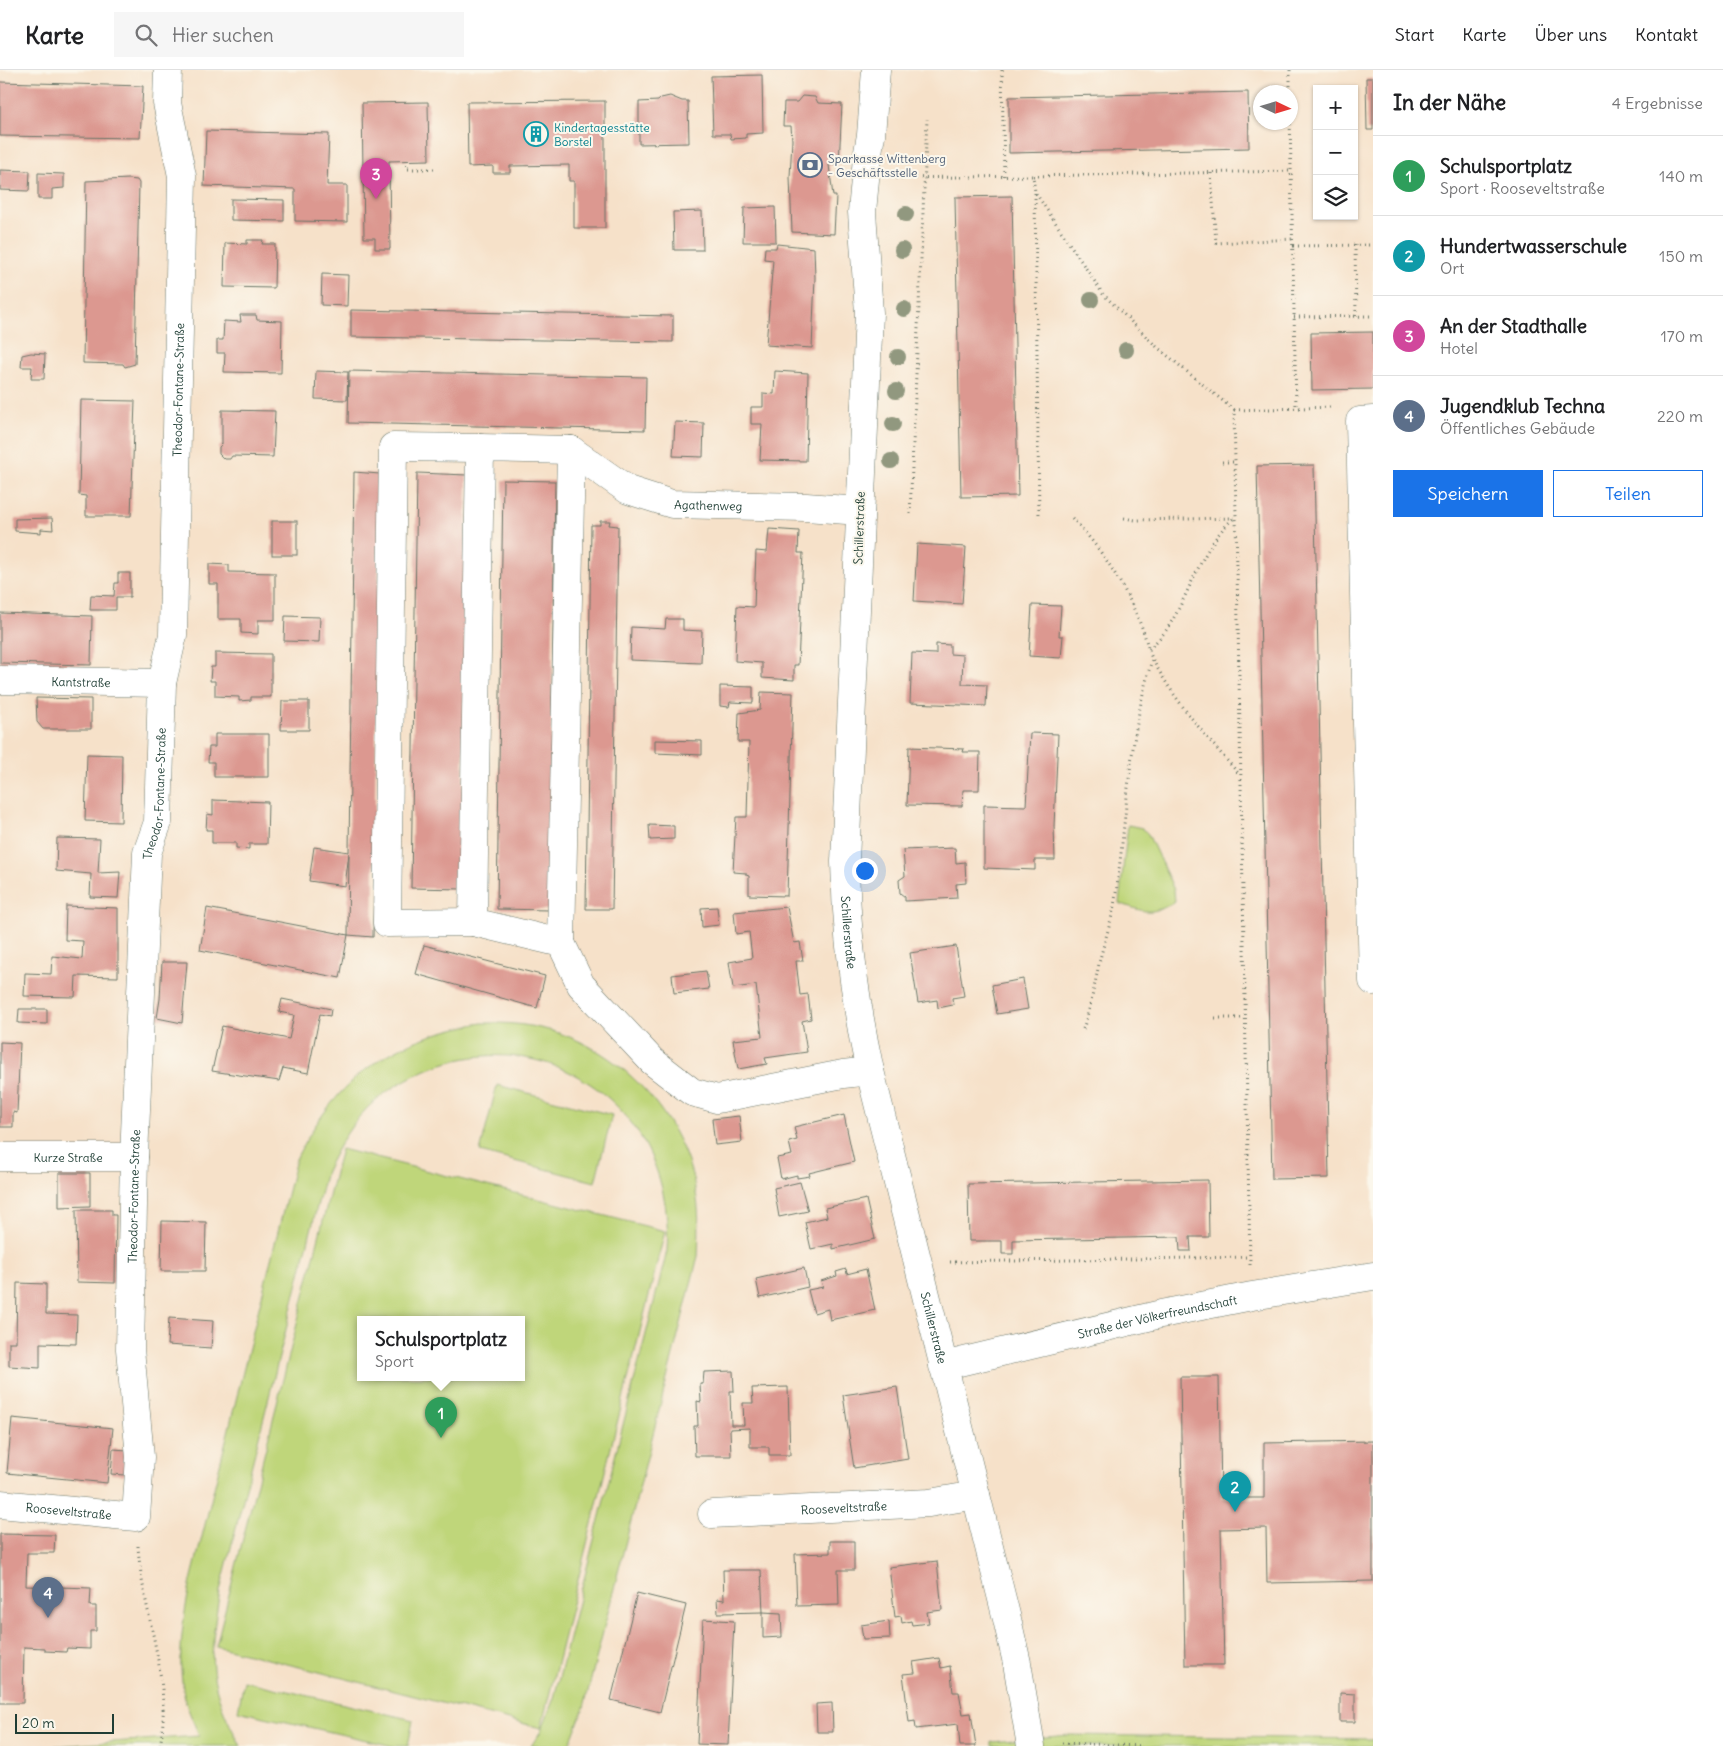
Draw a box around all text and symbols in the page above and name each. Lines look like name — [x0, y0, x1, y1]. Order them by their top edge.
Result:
search box — [114, 12, 464, 57]
text: Karte — [25, 20, 84, 50]
icon: search — [132, 21, 160, 49]
text: Hier suchen — [172, 23, 274, 47]
text: Start — [1395, 23, 1434, 46]
text: Karte — [1462, 23, 1507, 46]
text: Über uns — [1535, 23, 1607, 46]
text: Kontakt — [1635, 23, 1698, 46]
north arrow — [1253, 85, 1298, 130]
map controls — [1313, 85, 1358, 220]
button: + — [1313, 85, 1358, 130]
text: In der Nähe — [1393, 89, 1506, 116]
text: 4 Ergebnisse — [1612, 93, 1703, 113]
place label: Kindertagesstätte Borstel — [554, 120, 650, 149]
building icon: Kindertagesstätte Borstel — [523, 121, 549, 147]
button: − — [1313, 130, 1358, 175]
place label: Sparkasse Wittenberg - Geschäftsstelle — [828, 151, 946, 180]
bank icon: Sparkasse Wittenberg - Geschäftsstelle — [797, 152, 823, 178]
text: Schulsportplatz — [1440, 154, 1572, 178]
pin: 3 — [360, 158, 392, 199]
text: 1 — [1406, 166, 1412, 186]
text: 140 m — [1659, 166, 1703, 186]
button: layers — [1313, 175, 1358, 220]
text: Sport · Rooseveltstraße — [1440, 178, 1605, 198]
text: Hundertwasserschule — [1440, 234, 1627, 258]
text: 2 — [1405, 246, 1413, 266]
text: 150 m — [1659, 246, 1703, 266]
text: Ort — [1440, 258, 1464, 278]
text: An der Stadthalle — [1440, 314, 1587, 338]
street label: Theodor-Fontane-Straße — [169, 323, 187, 457]
text: 3 — [1404, 326, 1414, 346]
text: 170 m — [1660, 326, 1703, 346]
text: Hotel — [1440, 338, 1478, 358]
text: Jugendklub Techna — [1440, 394, 1605, 418]
text: 4 — [1404, 406, 1414, 426]
text: 220 m — [1657, 406, 1703, 426]
text: Öffentliches Gebäude — [1440, 418, 1595, 438]
button: Speichern — [1393, 470, 1543, 517]
button: Teilen — [1553, 470, 1703, 517]
street label: Schillerstraße — [850, 491, 868, 565]
street label: Agathenweg — [674, 497, 742, 513]
street label: Kantstraße — [51, 673, 111, 690]
street label: Theodor-Fontane-Straße — [139, 727, 168, 860]
your location — [852, 858, 878, 884]
street label: Schillerstraße — [839, 895, 860, 970]
street label: Theodor-Fontane-Straße — [124, 1129, 143, 1263]
street label: Kurze Straße — [33, 1150, 103, 1165]
street label: Schillerstraße — [918, 1290, 950, 1365]
street label: Straße der Völkerfreundschaft — [1076, 1292, 1238, 1341]
popup — [357, 1316, 525, 1381]
text: Schulsportplatz — [375, 1327, 507, 1351]
text: Sport — [375, 1351, 414, 1371]
pin: 1 — [425, 1397, 457, 1438]
pin: 2 — [1219, 1471, 1251, 1512]
street label: Rooseveltstraße — [800, 1498, 887, 1517]
street label: Rooseveltstraße — [25, 1499, 112, 1522]
pin: 4 — [32, 1577, 64, 1618]
scale bar — [15, 1711, 114, 1734]
text: 20 m — [22, 1714, 55, 1732]

